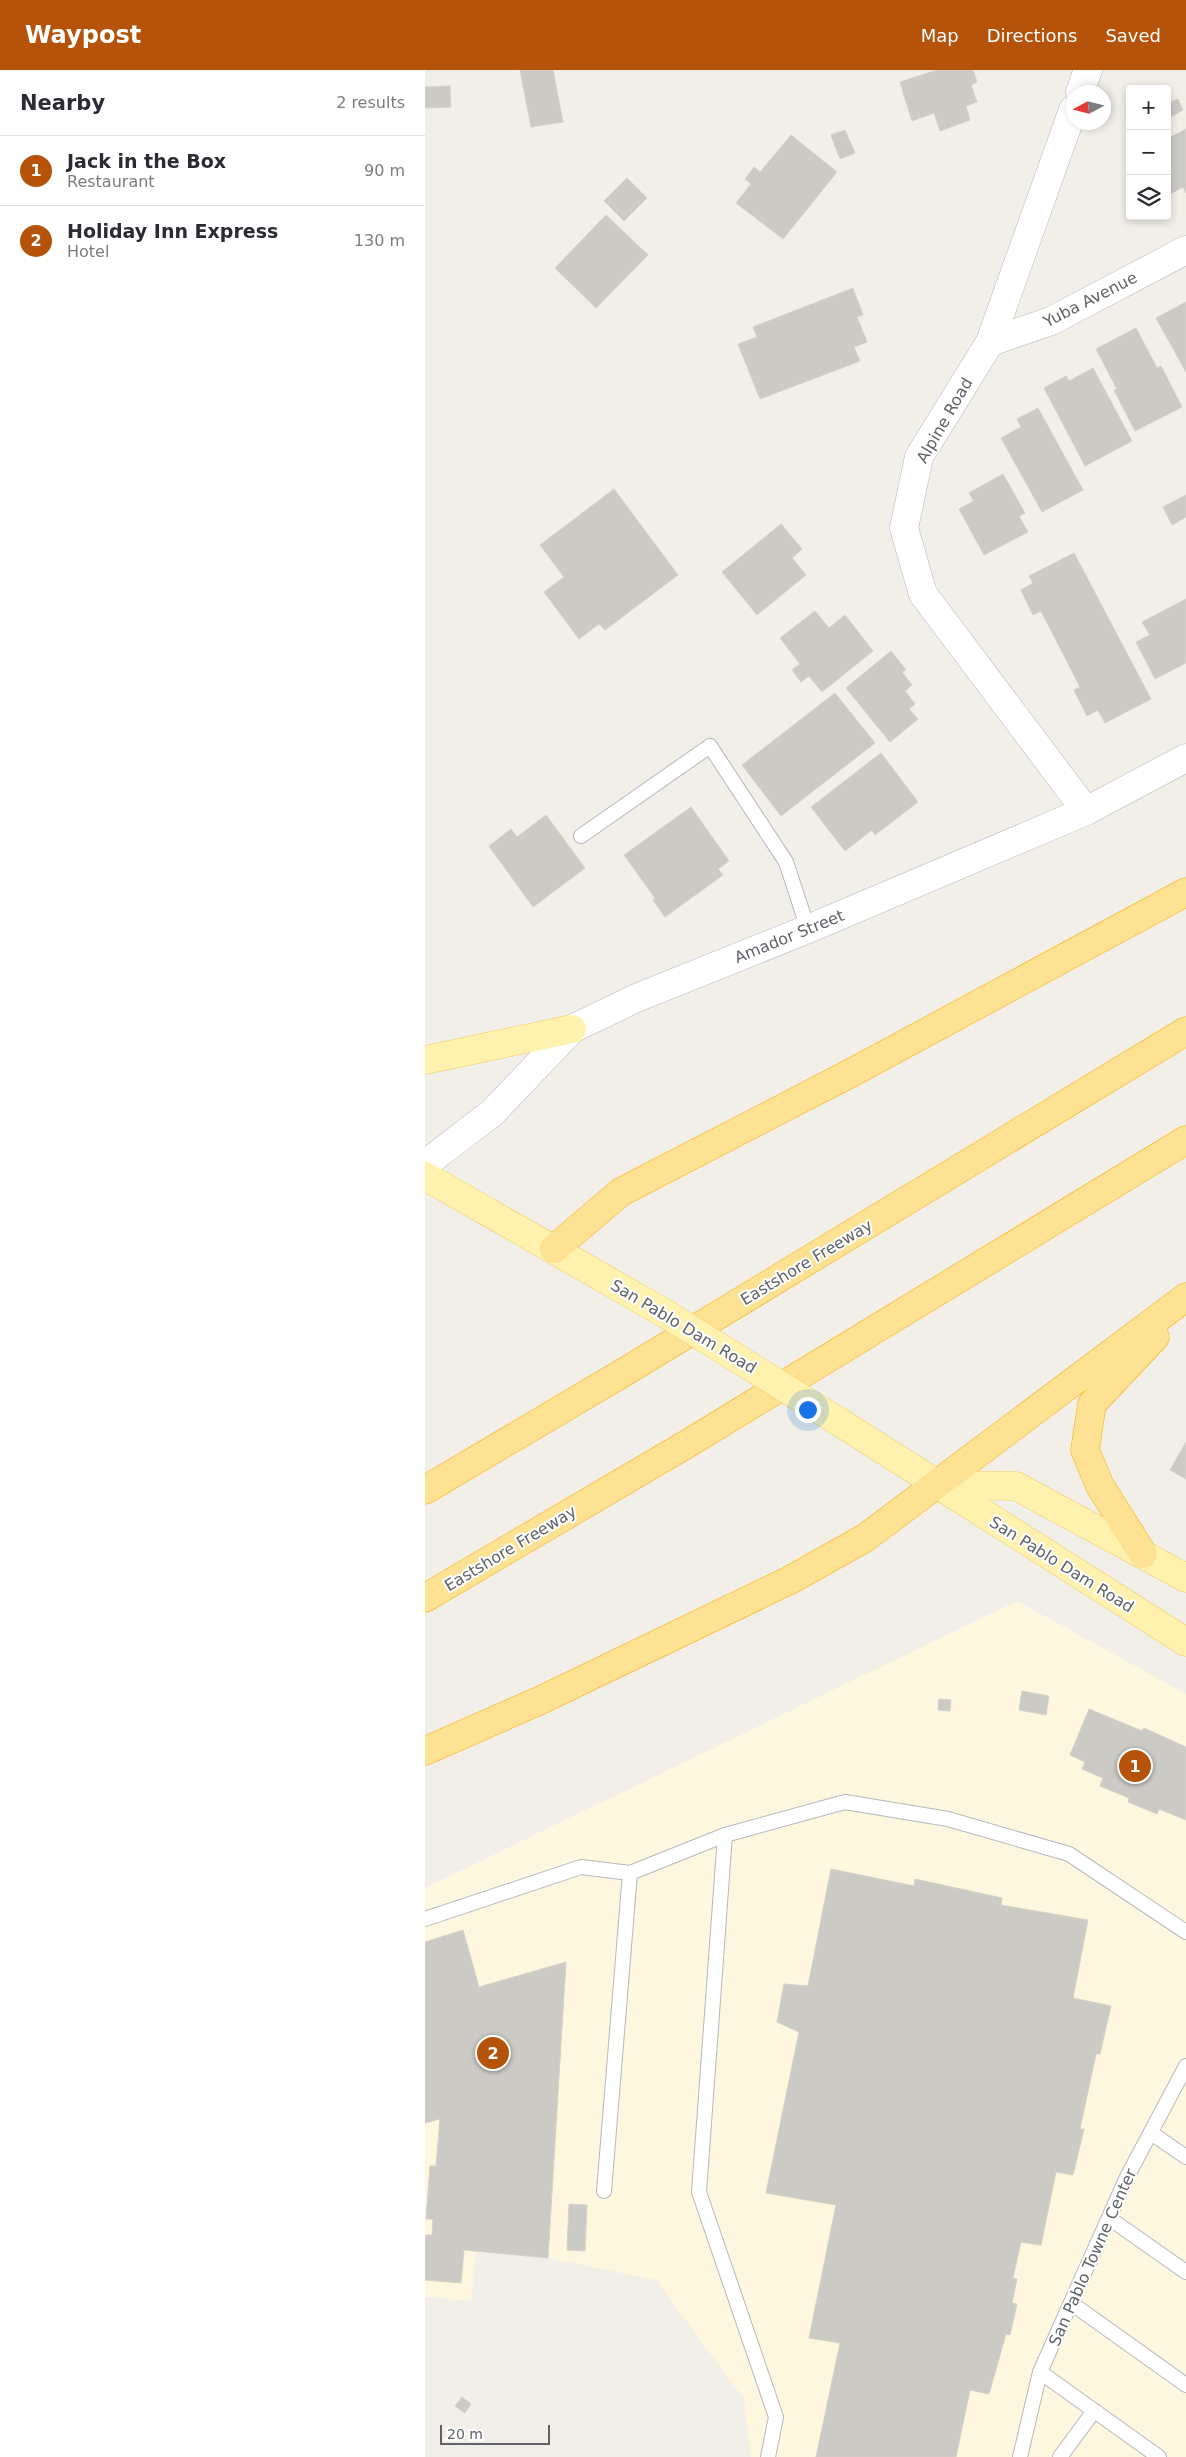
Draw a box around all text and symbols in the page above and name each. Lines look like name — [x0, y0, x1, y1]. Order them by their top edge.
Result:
text: Waypost — [25, 21, 141, 49]
text: Map — [921, 25, 959, 46]
text: Directions — [987, 25, 1077, 46]
text: Saved — [1105, 25, 1161, 46]
north arrow — [1066, 85, 1111, 130]
map controls — [1126, 85, 1171, 220]
button: + — [1126, 85, 1171, 130]
text: Nearby — [20, 91, 105, 115]
text: 2 results — [336, 93, 405, 112]
button: − — [1126, 130, 1171, 175]
text: Jack in the Box — [67, 150, 226, 172]
text: 1 — [30, 161, 42, 180]
text: 90 m — [364, 161, 405, 180]
text: Restaurant — [67, 172, 155, 191]
button: layers — [1126, 175, 1171, 220]
text: Holiday Inn Express — [67, 220, 278, 242]
text: 2 — [30, 231, 42, 250]
text: 130 m — [354, 231, 405, 250]
text: Hotel — [67, 242, 109, 261]
street label: Yuba Avenue — [1039, 268, 1140, 332]
street label: Alpine Road — [912, 374, 976, 466]
street label: Amador Street — [732, 906, 847, 967]
street label: Eastshore Freeway — [737, 1216, 876, 1309]
street label: San Pablo Dam Road — [608, 1275, 760, 1377]
your location — [795, 1397, 821, 1423]
street label: Eastshore Freeway — [441, 1502, 580, 1595]
street label: San Pablo Dam Road — [986, 1512, 1137, 1617]
pin: 1 — [1119, 1747, 1151, 1785]
pin: 2 — [477, 2034, 509, 2072]
street label: San Pablo Towne Center — [1045, 2165, 1140, 2349]
scale bar — [440, 2422, 550, 2445]
text: 20 m — [447, 2426, 483, 2442]

